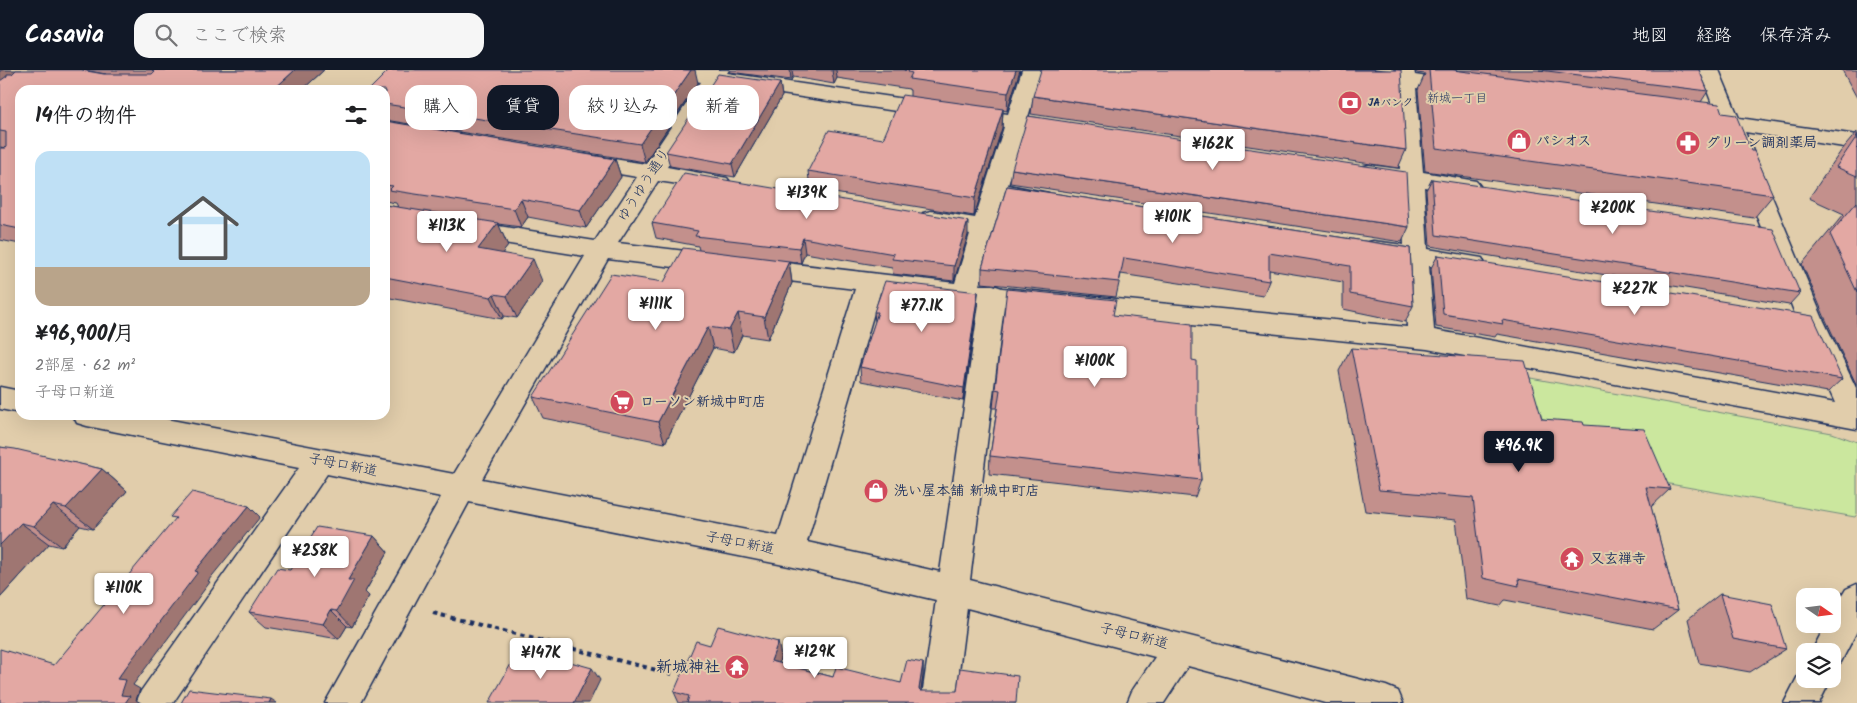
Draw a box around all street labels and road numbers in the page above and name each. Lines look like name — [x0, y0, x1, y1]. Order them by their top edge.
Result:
street label: ゆうゆう通り — [612, 144, 676, 226]
street label: 子母口新道 — [307, 448, 379, 482]
street label: 子母口新道 — [704, 526, 776, 560]
street label: 子母口新道 — [1097, 617, 1171, 655]

